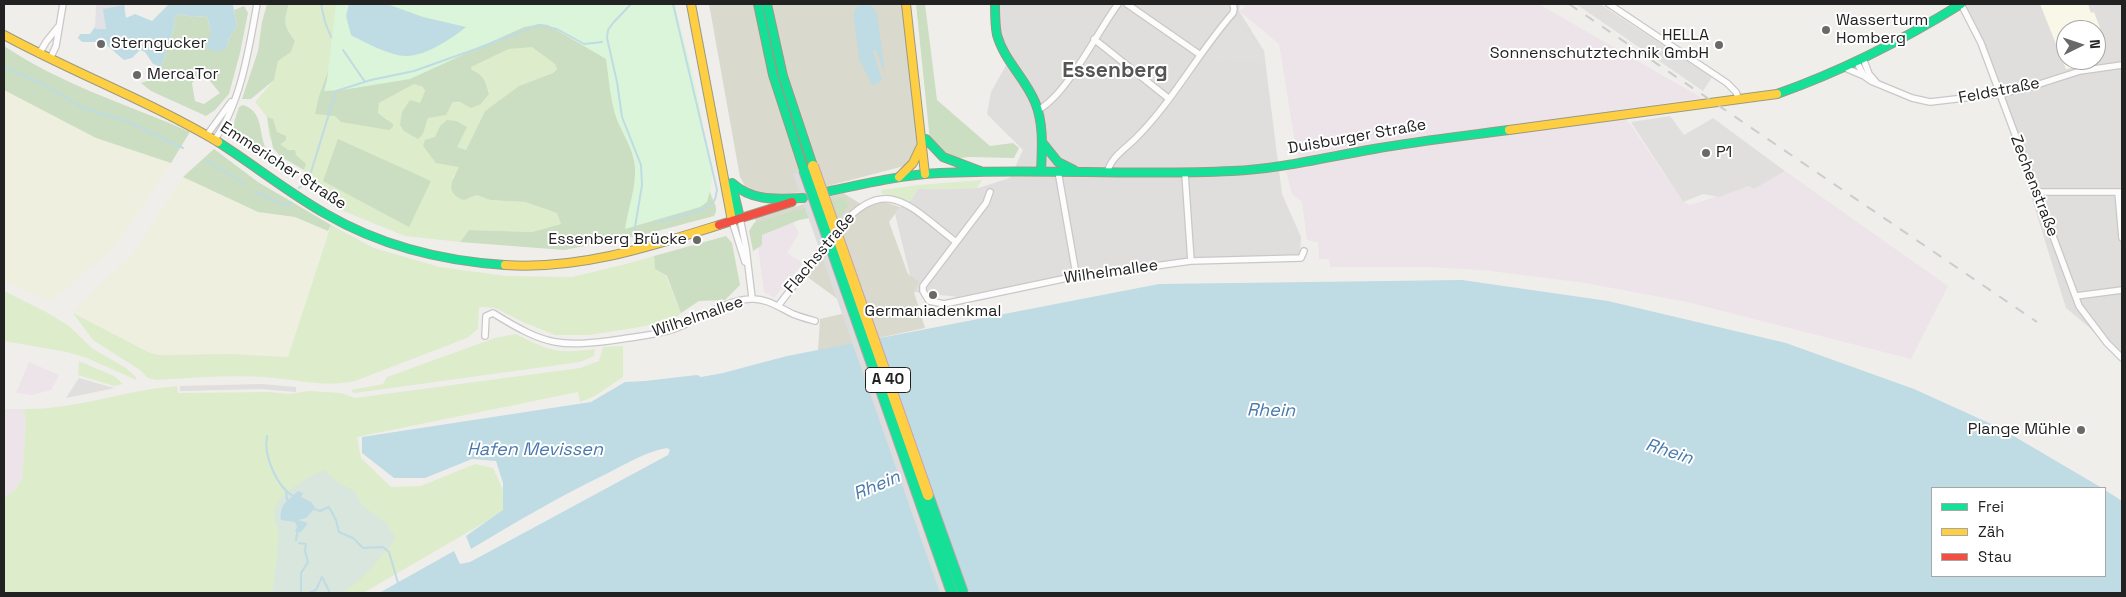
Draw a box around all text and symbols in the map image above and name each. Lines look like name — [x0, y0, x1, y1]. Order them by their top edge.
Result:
place label: Wasserturm Homberg — [1836, 11, 1928, 49]
north arrow — [2056, 20, 2106, 70]
marker: Wasserturm Homberg — [1820, 24, 1832, 36]
place label: HELLA Sonnenschutztechnik GmbH — [1490, 26, 1709, 64]
place label: Sterngucker — [111, 34, 207, 54]
marker: Sterngucker — [95, 38, 107, 50]
marker: HELLA Sonnenschutztechnik GmbH — [1713, 39, 1725, 51]
text: N — [2086, 39, 2104, 49]
district label: Essenberg — [1062, 58, 1168, 84]
place label: MercaTor — [147, 65, 219, 85]
marker: MercaTor — [131, 69, 143, 81]
street label: Feldstraße — [1957, 74, 2041, 108]
street label: Duisburger Straße — [1286, 115, 1428, 159]
street label: Emmericher Straße — [216, 118, 350, 214]
street label: Zechenstraße — [2006, 133, 2062, 239]
place label: P1 — [1716, 143, 1732, 163]
marker: P1 — [1700, 147, 1712, 159]
street label: Flachsstraße — [781, 209, 859, 297]
place label: Essenberg Brücke — [548, 230, 687, 250]
marker: Essenberg Brücke — [691, 234, 703, 246]
street label: Wilhelmallee — [1063, 256, 1159, 288]
marker: Germaniadenkmal — [927, 289, 939, 301]
street label: Wilhelmallee — [650, 292, 746, 342]
place label: Germaniadenkmal — [865, 302, 1001, 322]
road number: A 40 — [866, 368, 910, 392]
water label: Rhein — [1247, 400, 1295, 422]
place label: Plange Mühle — [1968, 420, 2071, 440]
marker: Plange Mühle — [2075, 424, 2087, 436]
water label: Rhein — [1643, 434, 1695, 470]
water label: Hafen Mevissen — [467, 439, 603, 461]
water label: Rhein — [850, 467, 904, 505]
legend — [1931, 487, 2106, 577]
text: Frei — [1978, 497, 2004, 516]
text: Zäh — [1978, 522, 2004, 541]
text: Stau — [1978, 547, 2012, 566]

